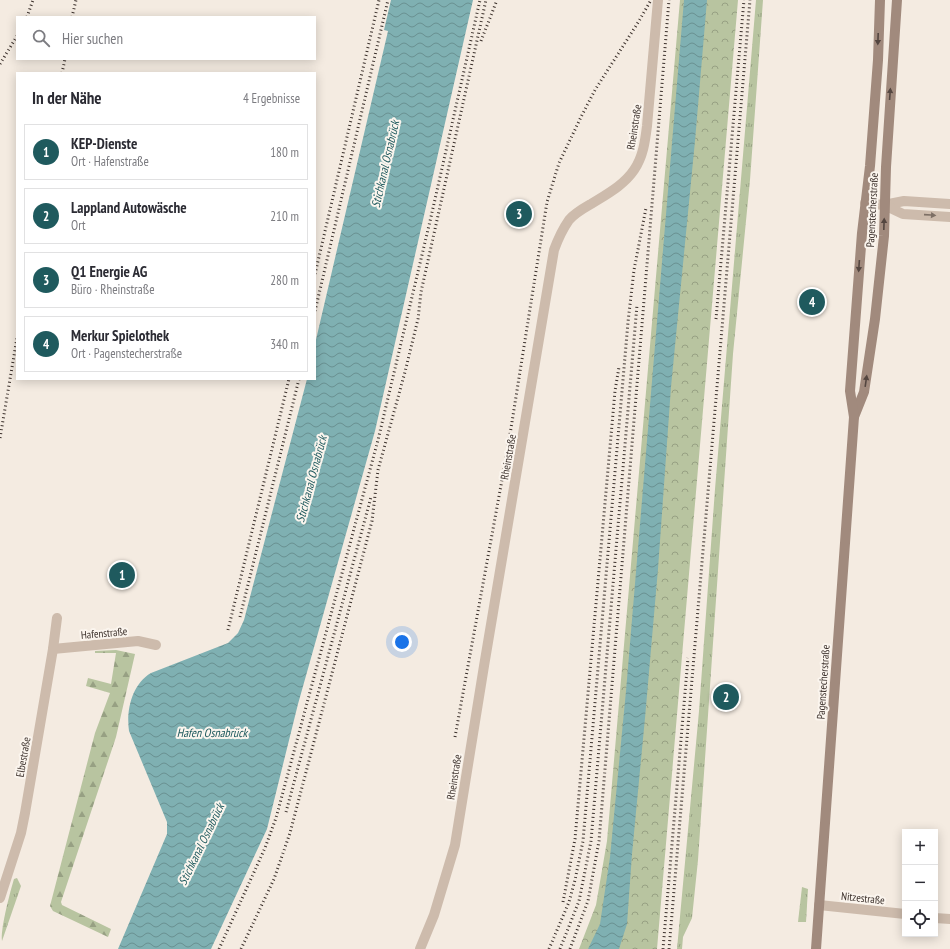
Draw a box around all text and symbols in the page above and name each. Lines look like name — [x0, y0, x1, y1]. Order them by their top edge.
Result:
search box — [16, 16, 316, 60]
icon: search — [30, 27, 52, 49]
text: Hier suchen — [62, 29, 123, 48]
one-way arrow — [875, 33, 881, 46]
text: In der Nähe — [32, 87, 102, 109]
one-way arrow — [887, 88, 894, 100]
text: 4 Ergebnisse — [243, 90, 300, 107]
street label: Rheinstraße — [623, 103, 645, 151]
water label: Stichkanal Osnabrück — [368, 118, 403, 209]
text: KEP-Dienste — [71, 134, 137, 153]
text: 1 — [43, 144, 49, 161]
text: 180 m — [270, 144, 299, 161]
text: Ort · Hafenstraße — [71, 153, 149, 170]
street label: Pagenstecherstraße — [863, 172, 881, 248]
text: Lappland Autowäsche — [71, 198, 187, 217]
pin: 3 — [506, 199, 532, 229]
text: 2 — [43, 208, 49, 225]
text: 210 m — [270, 208, 299, 225]
one-way arrow — [924, 212, 936, 219]
text: Ort — [71, 217, 86, 234]
one-way arrow — [881, 217, 887, 230]
one-way arrow — [856, 260, 863, 272]
text: Q1 Energie AG — [71, 262, 147, 281]
text: 3 — [43, 272, 49, 289]
text: 280 m — [270, 272, 299, 289]
text: Büro · Rheinstraße — [71, 281, 155, 298]
pin: 4 — [799, 287, 825, 317]
text: Merkur Spielothek — [71, 326, 169, 345]
text: 4 — [43, 336, 49, 353]
text: 340 m — [270, 336, 299, 353]
text: Ort · Pagenstecherstraße — [71, 345, 182, 362]
one-way arrow — [863, 375, 869, 387]
water label: Stichkanal Osnabrück — [292, 433, 330, 524]
street label: Rheinstraße — [497, 433, 519, 481]
pin: 1 — [109, 560, 135, 590]
street label: Hafenstraße — [80, 624, 128, 642]
your location — [392, 632, 412, 652]
street label: Pagenstecherstraße — [813, 644, 833, 720]
pin: 2 — [713, 682, 739, 712]
water label: Hafen Osnabrück — [177, 725, 249, 740]
street label: Elbestraße — [13, 735, 34, 778]
street label: Rheinstraße — [443, 753, 465, 801]
water label: Stichkanal Osnabrück — [175, 800, 228, 887]
map controls — [902, 829, 938, 937]
button: + — [902, 829, 938, 865]
button: − — [902, 865, 938, 901]
street label: Nitzestraße — [840, 889, 886, 907]
button: locate — [902, 901, 938, 937]

